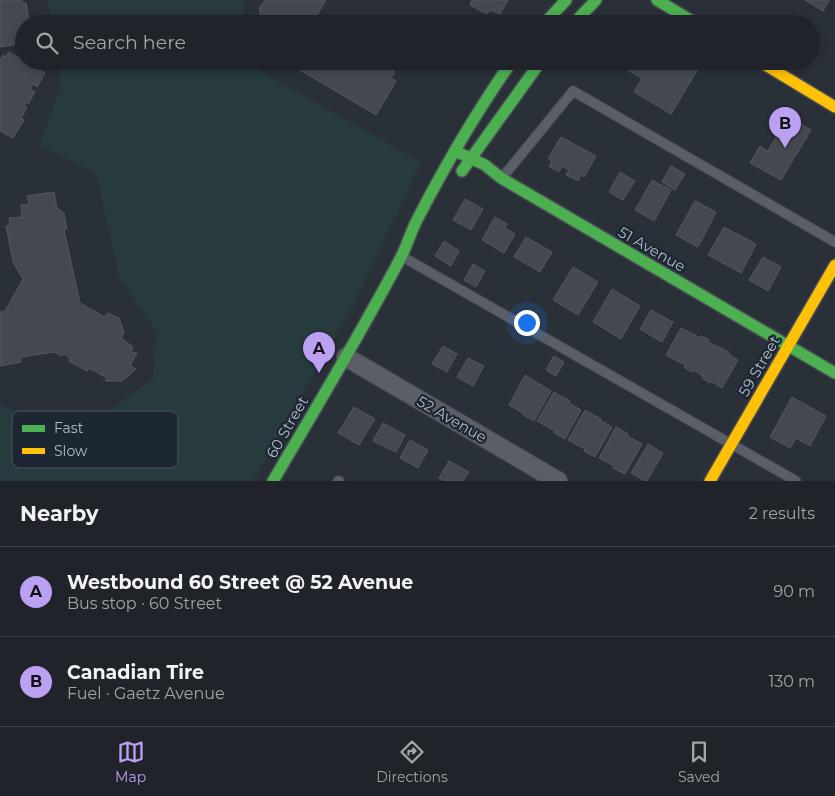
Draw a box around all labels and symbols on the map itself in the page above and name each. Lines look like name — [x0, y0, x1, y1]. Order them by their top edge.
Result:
pin: B — [769, 107, 801, 148]
street label: 51 Avenue — [615, 222, 689, 276]
your location — [514, 310, 540, 336]
pin: A — [303, 332, 335, 373]
street label: 59 Street — [734, 332, 784, 400]
street label: 52 Avenue — [414, 391, 490, 447]
street label: 60 Street — [262, 393, 312, 461]
legend — [12, 411, 178, 468]
text: Fast — [54, 419, 84, 437]
text: Slow — [54, 442, 88, 460]

